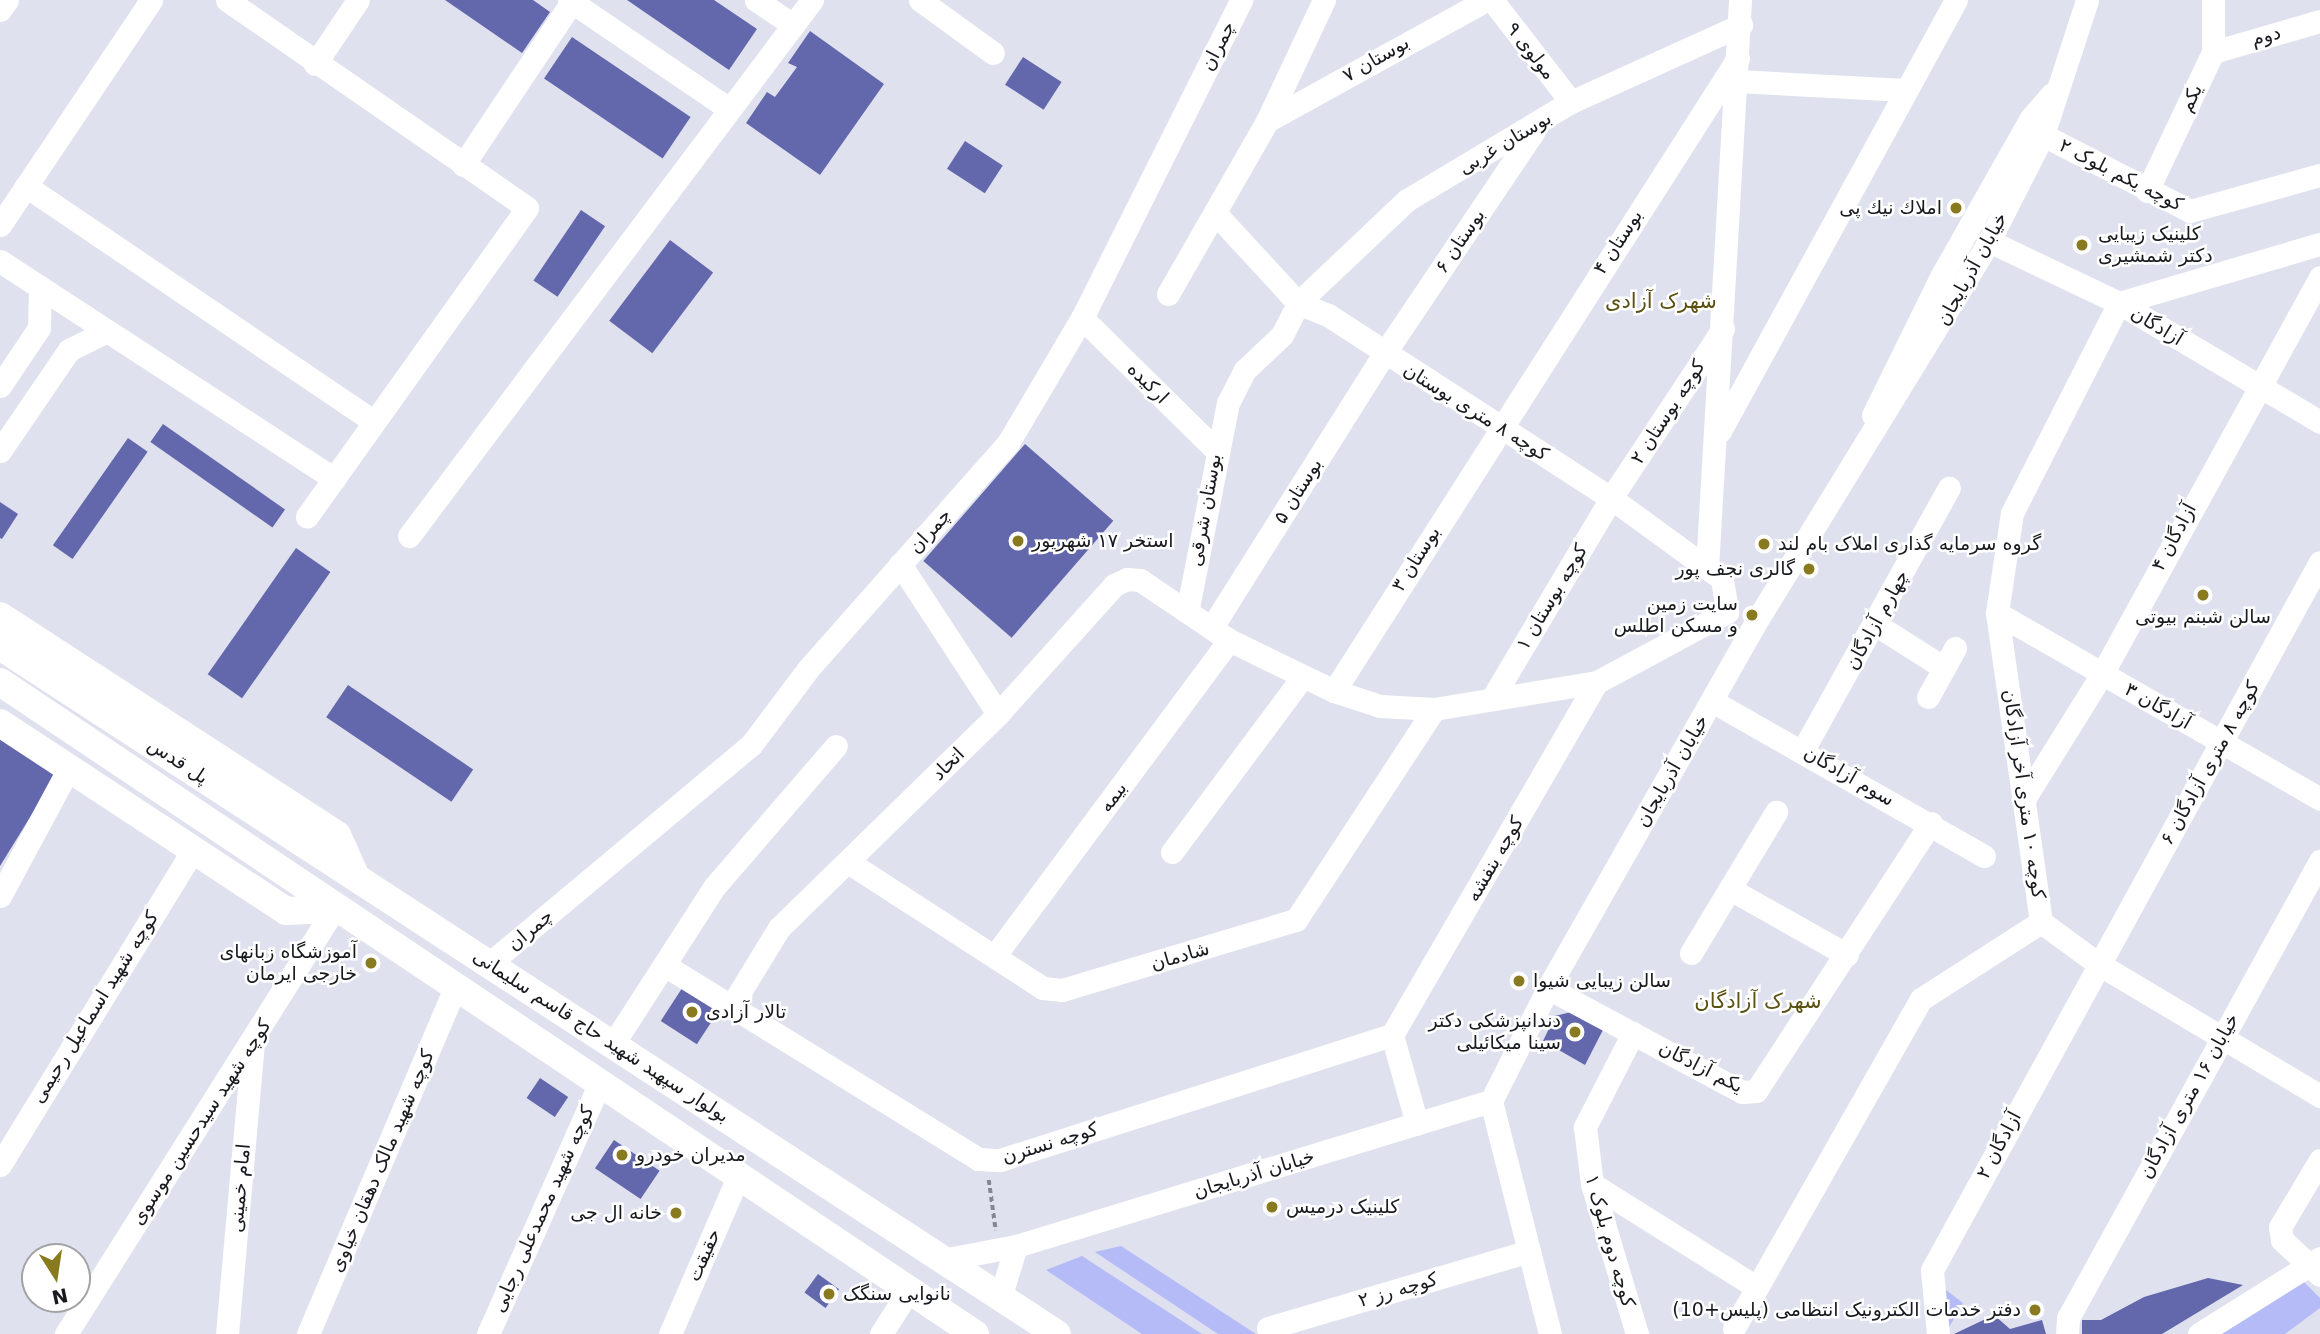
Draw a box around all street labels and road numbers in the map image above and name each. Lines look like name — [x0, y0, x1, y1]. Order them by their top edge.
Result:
street label: چمران — [1196, 17, 1240, 75]
street label: مولوی ۹ — [1501, 18, 1561, 84]
street label: دوم — [2249, 21, 2283, 51]
street label: بوستان ۷ — [1339, 31, 1413, 87]
street label: یکم — [2175, 80, 2207, 116]
street label: بوستان غربی — [1455, 106, 1555, 180]
street label: کوچه یکم بلوک ۲ — [2055, 134, 2187, 216]
street label: بوستان ۶ — [1430, 204, 1490, 278]
street label: بوستان ۴ — [1589, 205, 1647, 279]
street label: خیابان آذربایجان — [1932, 209, 2012, 329]
street label: آزادگان — [2127, 302, 2187, 350]
street label: کوچه بوستان ۲ — [1626, 356, 1710, 468]
street label: ارکیده — [1123, 358, 1173, 408]
street label: کوچه ۸ متری بوستان — [1399, 358, 1553, 466]
street label: بوستان شرقی — [1184, 452, 1226, 568]
street label: بوستان ۵ — [1269, 454, 1327, 528]
street label: آزادگان ۴ — [2147, 499, 2201, 575]
street label: چمران — [904, 504, 956, 558]
street label: بوستان ۳ — [1387, 522, 1445, 596]
street label: کوچه بوستان ۱ — [1511, 540, 1593, 654]
street label: چهارم آزادگان — [1840, 566, 1914, 674]
street label: کوچه ۸ متری آزادگان ۶ — [2156, 677, 2264, 849]
street label: آزادگان ۳ — [2121, 678, 2195, 734]
street label: کوچه ۱۰ متری آخر آزادگان — [1998, 688, 2050, 900]
street label: خیابان آذربایجان — [1631, 711, 1713, 831]
street label: پل قدس — [143, 733, 213, 789]
street label: سوم آزادگان — [1800, 741, 1898, 811]
street label: اتحاد — [927, 743, 969, 785]
street label: بیمه — [1094, 777, 1132, 817]
street label: کوچه بنفشه — [1461, 812, 1529, 906]
street label: چمران — [503, 904, 557, 956]
street label: کوچه شهید اسماعیل رحیمی — [26, 907, 164, 1107]
street label: شادمان — [1148, 937, 1212, 975]
street label: بولوار سپهبد شهید حاج قاسم سلیمانی — [469, 944, 733, 1128]
street label: خیابان ۱۶ متری آزادگان — [2134, 1010, 2244, 1182]
street label: کوچه شهید سیدحسین موسوی — [126, 1015, 276, 1229]
street label: یکم آزادگان — [1655, 1036, 1747, 1098]
street label: کوچه شهید مالک دهقان‌ خیاوی — [325, 1046, 439, 1276]
street label: کوچه شهید محمدعلی رجایی — [487, 1102, 599, 1316]
street label: آزادگان ۲ — [1972, 1107, 2026, 1183]
street label: کوچه نسترن — [999, 1118, 1101, 1168]
street label: امام خمینی — [225, 1143, 255, 1233]
street label: خیابان آذربایجان — [1191, 1145, 1317, 1203]
street label: کوچه دوم بلوک ۱ — [1580, 1172, 1640, 1310]
street label: حقیقت — [682, 1225, 726, 1285]
street label: کوچه رز ۲ — [1356, 1268, 1440, 1312]

